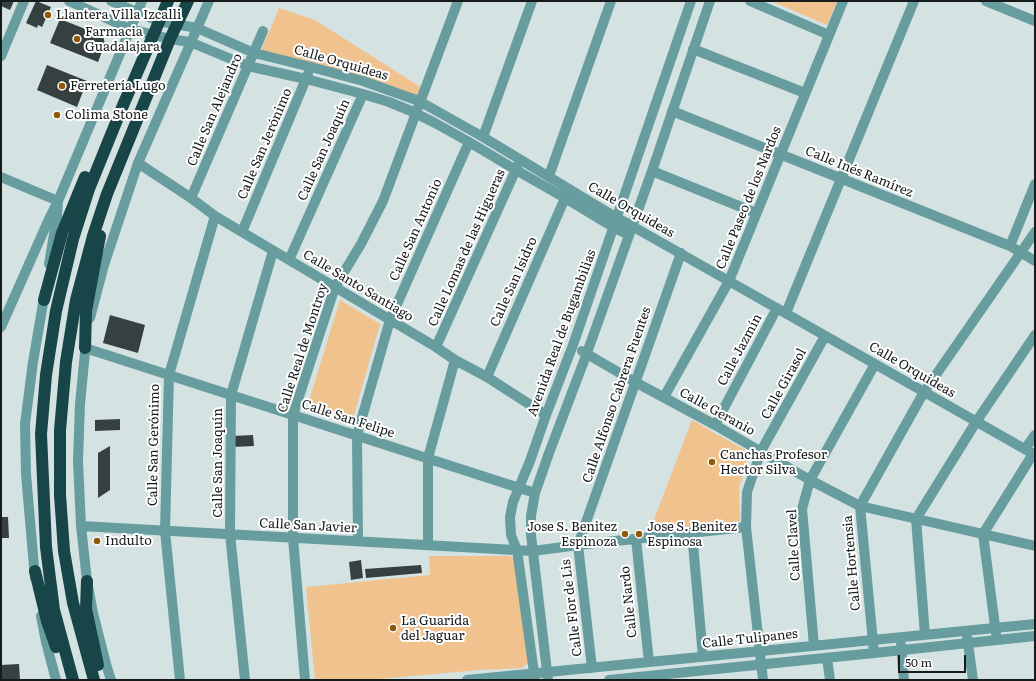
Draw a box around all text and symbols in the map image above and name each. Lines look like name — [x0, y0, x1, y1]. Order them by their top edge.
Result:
place label: Llantera Villa Izcalli — [56, 7, 181, 23]
marker: Llantera Villa Izcalli — [43, 10, 53, 20]
place label: Farmacia Guadalajara — [85, 24, 160, 55]
marker: Farmacia Guadalajara — [72, 34, 82, 44]
street label: Calle Orquideas — [292, 42, 390, 84]
street label: Calle San Alejandro — [184, 51, 246, 169]
place label: Ferretería Lugo — [70, 78, 166, 94]
marker: Ferretería Lugo — [57, 81, 67, 91]
street label: Calle San Jerónimo — [234, 86, 296, 202]
street label: Calle San Joaquín — [295, 97, 353, 203]
place label: Colima Stone — [65, 107, 148, 123]
marker: Colima Stone — [52, 110, 62, 120]
street label: Calle Paseo de los Nardos — [713, 124, 785, 272]
street label: Calle Inés Ramírez — [803, 143, 915, 201]
street label: Calle Lomas de las Higueras — [425, 167, 509, 329]
street label: Calle San Antonio — [386, 176, 446, 284]
street label: Calle Orquideas — [585, 179, 677, 241]
street label: Calle San Isidro — [487, 235, 541, 329]
street label: Calle Santo Santiago — [300, 247, 416, 325]
street label: Avenida Real de Bugambilias — [524, 247, 600, 419]
street label: Calle Real de Montroy — [275, 281, 331, 415]
street label: Calle Alfonso Cabrera Fuentes — [580, 305, 654, 485]
street label: Calle Jazmín — [714, 311, 766, 389]
street label: Calle Orquideas — [866, 339, 958, 401]
street label: Calle Girasol — [758, 346, 810, 422]
street label: Calle San Gerónimo — [145, 384, 163, 506]
street label: Calle Geranio — [677, 385, 757, 439]
street label: Calle San Felipe — [299, 397, 397, 441]
street label: Calle San Joaquín — [210, 408, 226, 518]
place label: Canchas Profesor Hector Silva — [720, 447, 827, 478]
marker: Canchas Profesor Hector Silva — [707, 457, 717, 467]
street label: Calle Clavel — [784, 509, 804, 581]
street label: Calle Hortensia — [840, 515, 864, 611]
street label: Calle San Javier — [259, 516, 357, 536]
place label: Jose S. Benitez Espinoza — [527, 519, 617, 550]
place label: Jose S. Benitez Espinosa — [647, 519, 737, 550]
marker: Jose S. Benitez Espinoza — [620, 529, 630, 539]
marker: Jose S. Benitez Espinosa — [634, 529, 644, 539]
place label: Indulto — [105, 533, 152, 549]
marker: Indulto — [92, 536, 102, 546]
street label: Calle Flor de Lis — [558, 559, 586, 657]
street label: Calle Nardo — [617, 565, 641, 639]
place label: La Guarida del Jaguar — [401, 613, 469, 644]
marker: La Guarida del Jaguar — [388, 623, 398, 633]
street label: Calle Tulipanes — [701, 626, 799, 652]
scale bar — [900, 647, 968, 673]
text: 50 m — [905, 653, 932, 671]

